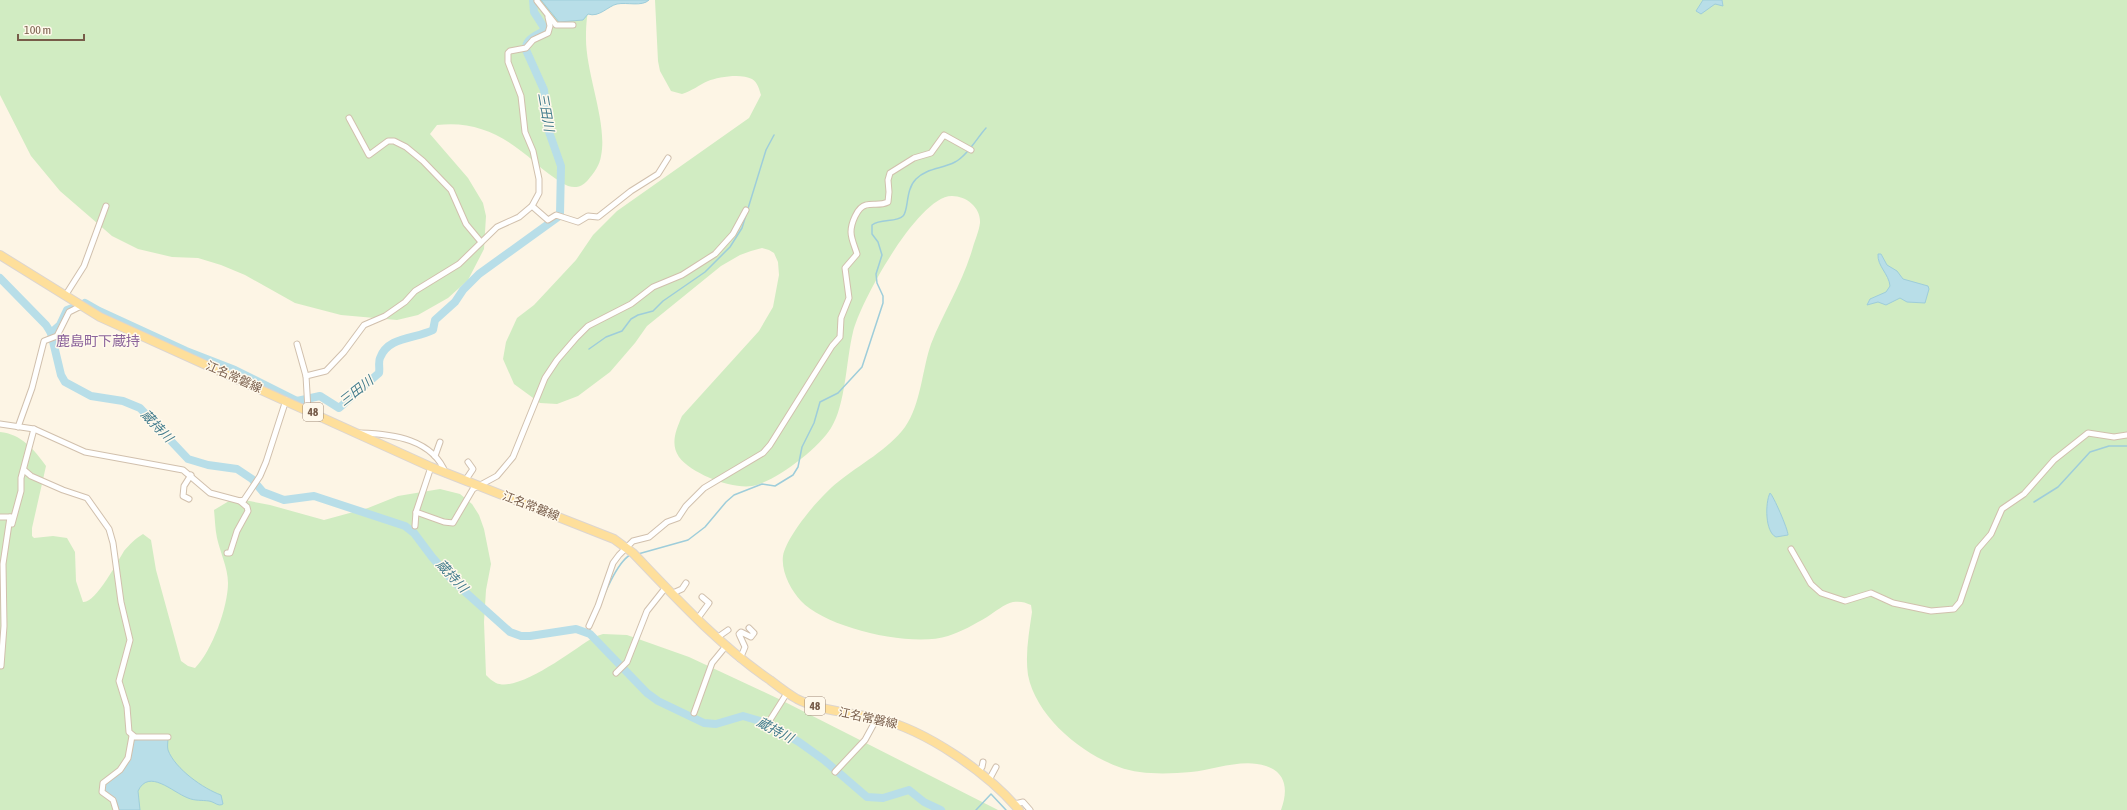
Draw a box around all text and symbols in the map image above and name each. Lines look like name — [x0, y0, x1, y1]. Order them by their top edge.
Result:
scale bar — [18, 16, 84, 42]
text: 100 m — [24, 23, 51, 37]
water label: 三田川 — [535, 91, 557, 134]
district label: 鹿島町下蔵持 — [56, 333, 140, 349]
street label: 江名常磐線 — [204, 358, 264, 396]
water label: 三田川 — [336, 372, 378, 409]
road number: 48 — [303, 403, 323, 421]
water label: 蔵持川 — [138, 407, 177, 447]
street label: 江名常磐線 — [500, 489, 562, 523]
water label: 蔵持川 — [433, 557, 472, 597]
road number: 48 — [805, 697, 825, 715]
street label: 江名常磐線 — [837, 705, 899, 731]
water label: 蔵持川 — [754, 714, 797, 747]

